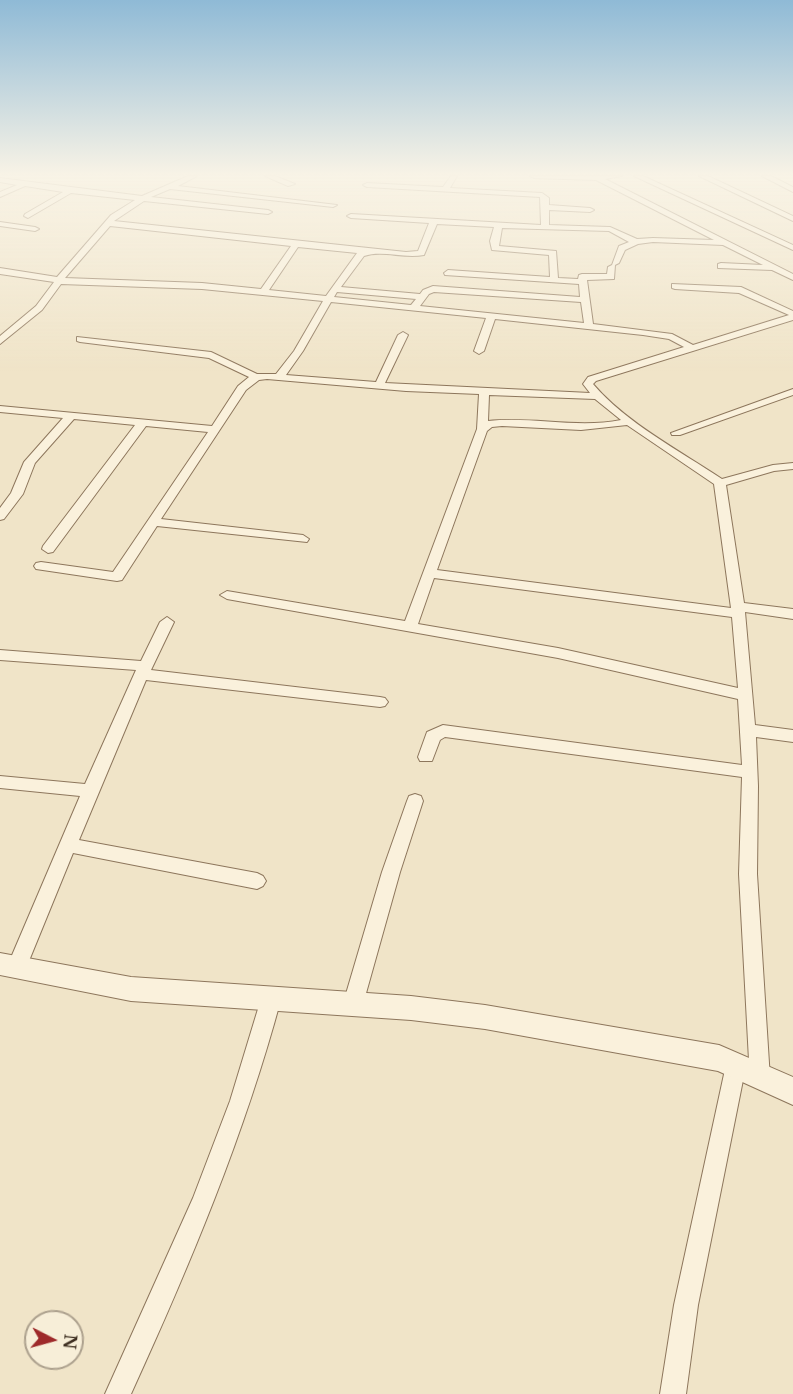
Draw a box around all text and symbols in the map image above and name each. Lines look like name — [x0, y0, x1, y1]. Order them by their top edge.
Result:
north arrow — [24, 1310, 84, 1370]
text: N — [59, 1333, 81, 1350]

